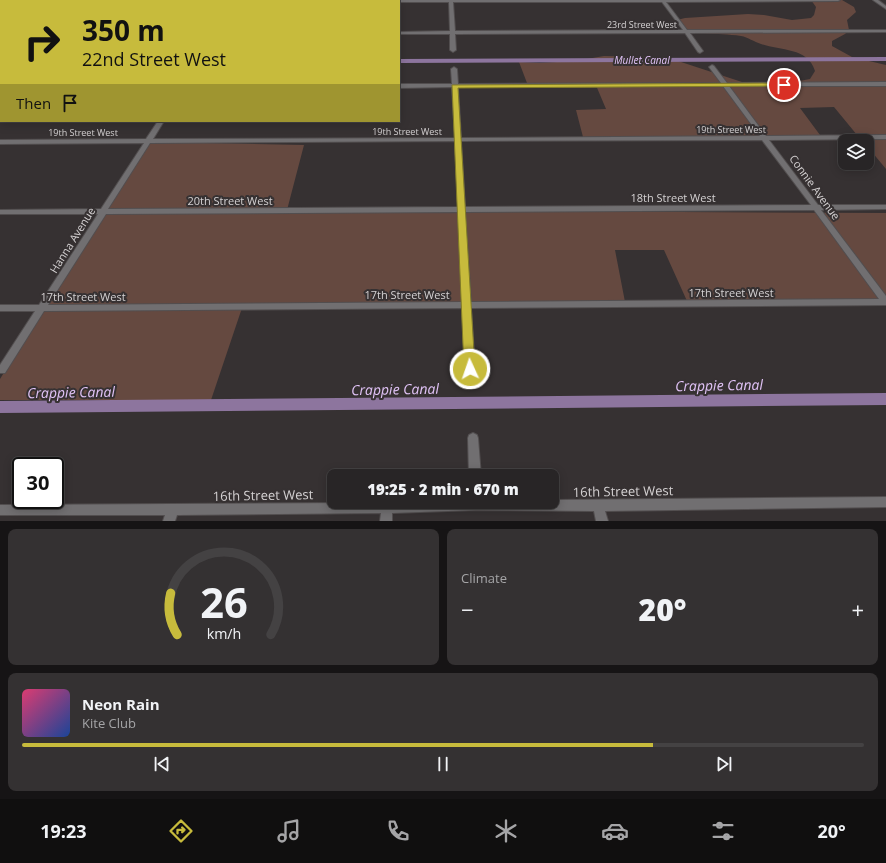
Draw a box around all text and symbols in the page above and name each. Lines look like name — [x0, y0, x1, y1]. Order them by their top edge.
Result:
text: 350 m — [82, 11, 165, 49]
icon: right — [16, 16, 68, 68]
street label: 23rd Street West — [607, 18, 677, 31]
text: 22nd Street West — [82, 47, 226, 71]
water label: Mullet Canal — [614, 53, 670, 67]
pin — [767, 68, 801, 102]
icon: arrive — [773, 74, 795, 96]
icon: arrive — [59, 92, 81, 114]
text: Then — [16, 93, 51, 113]
street label: 19th Street West — [696, 123, 766, 136]
street label: 19th Street West — [372, 125, 442, 138]
street label: 19th Street West — [48, 126, 118, 139]
map controls — [838, 134, 874, 170]
button: layers — [838, 134, 874, 170]
street label: Connie Avenue — [786, 151, 844, 223]
street label: 18th Street West — [630, 190, 716, 205]
street label: 20th Street West — [187, 193, 273, 208]
street label: Hanna Avenue — [46, 204, 98, 276]
street label: 17th Street West — [688, 285, 774, 300]
street label: 17th Street West — [364, 287, 450, 302]
street label: 17th Street West — [40, 289, 126, 304]
position arrow — [449, 348, 491, 390]
water label: Crappie Canal — [675, 375, 763, 395]
water label: Crappie Canal — [351, 379, 439, 399]
water label: Crappie Canal — [27, 382, 115, 402]
speed limit sign: 30 — [12, 457, 64, 509]
text: 19:25 · 2 min · 670 m — [367, 479, 519, 499]
street label: 16th Street West — [573, 481, 674, 501]
street label: 16th Street West — [213, 485, 314, 505]
text: Climate — [461, 569, 507, 587]
text: 26 — [200, 574, 247, 630]
text: 20° — [639, 589, 686, 630]
text: − — [461, 594, 474, 624]
text: + — [851, 594, 864, 624]
text: km/h — [206, 624, 241, 643]
text: Neon Rain — [82, 694, 160, 714]
text: Kite Club — [82, 714, 136, 732]
icon: previous — [151, 753, 173, 775]
icon: pause — [432, 753, 454, 775]
icon: next — [713, 753, 735, 775]
icon: directions — [167, 817, 195, 845]
icon: music — [275, 817, 303, 845]
icon: phone — [384, 817, 412, 845]
icon: climate — [492, 817, 520, 845]
icon: car — [601, 817, 629, 845]
icon: filters — [709, 817, 737, 845]
text: 19:23 — [40, 819, 87, 843]
text: 20° — [817, 819, 846, 843]

